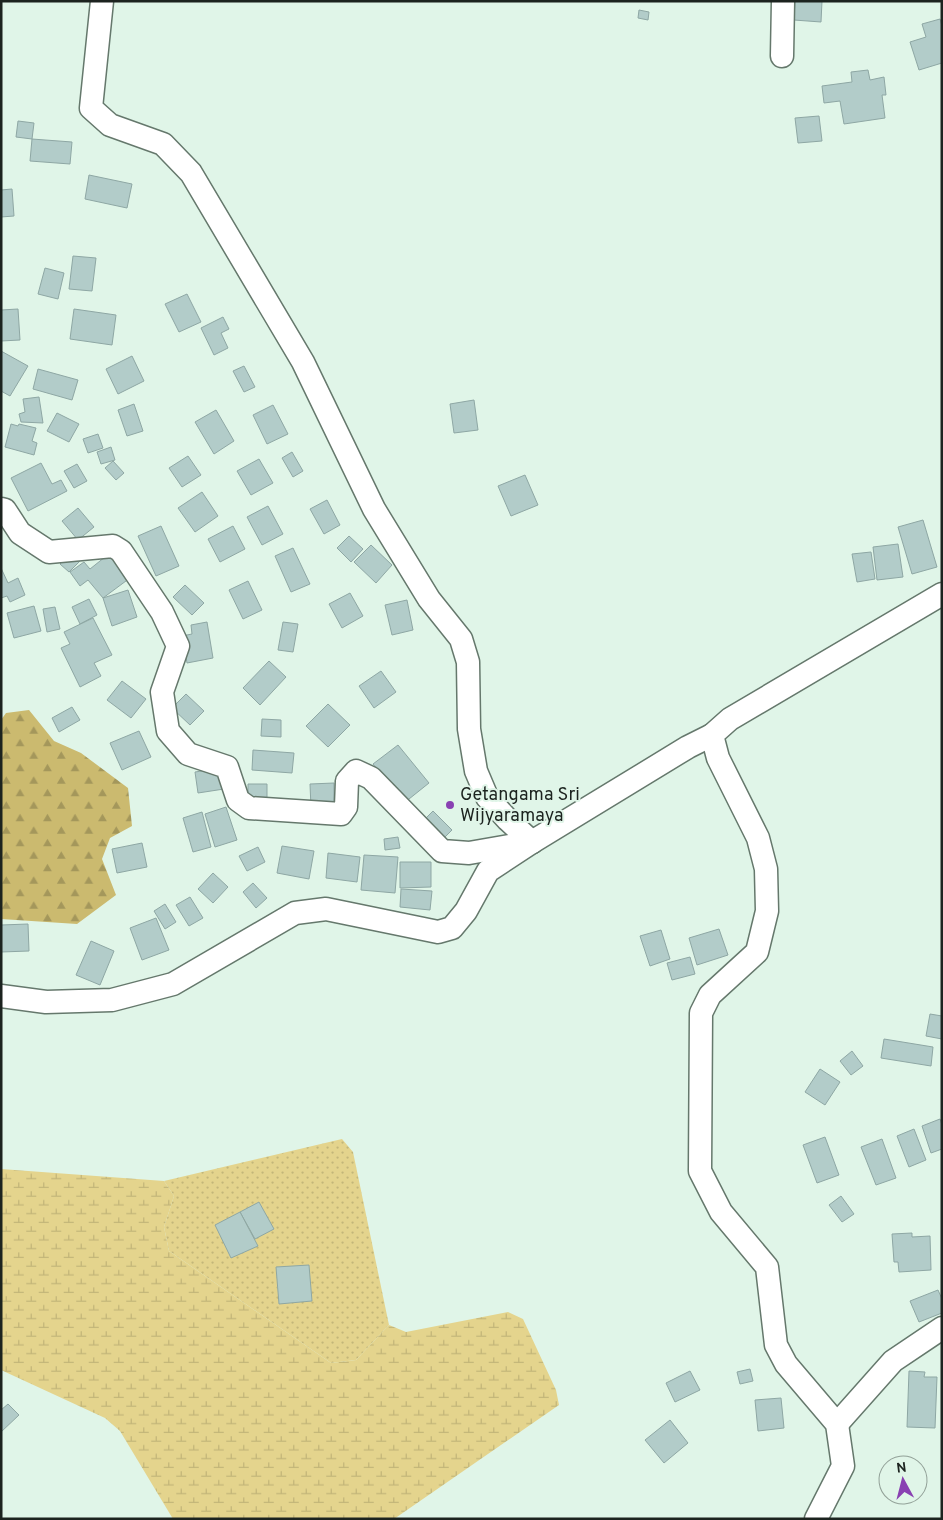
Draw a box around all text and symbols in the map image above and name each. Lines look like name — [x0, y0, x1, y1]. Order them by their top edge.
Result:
place label: Getangama Sri Wijyaramaya — [460, 784, 580, 828]
marker: Getangama Sri Wijyaramaya — [444, 799, 456, 811]
north arrow — [878, 1455, 928, 1505]
text: N — [896, 1460, 908, 1478]

